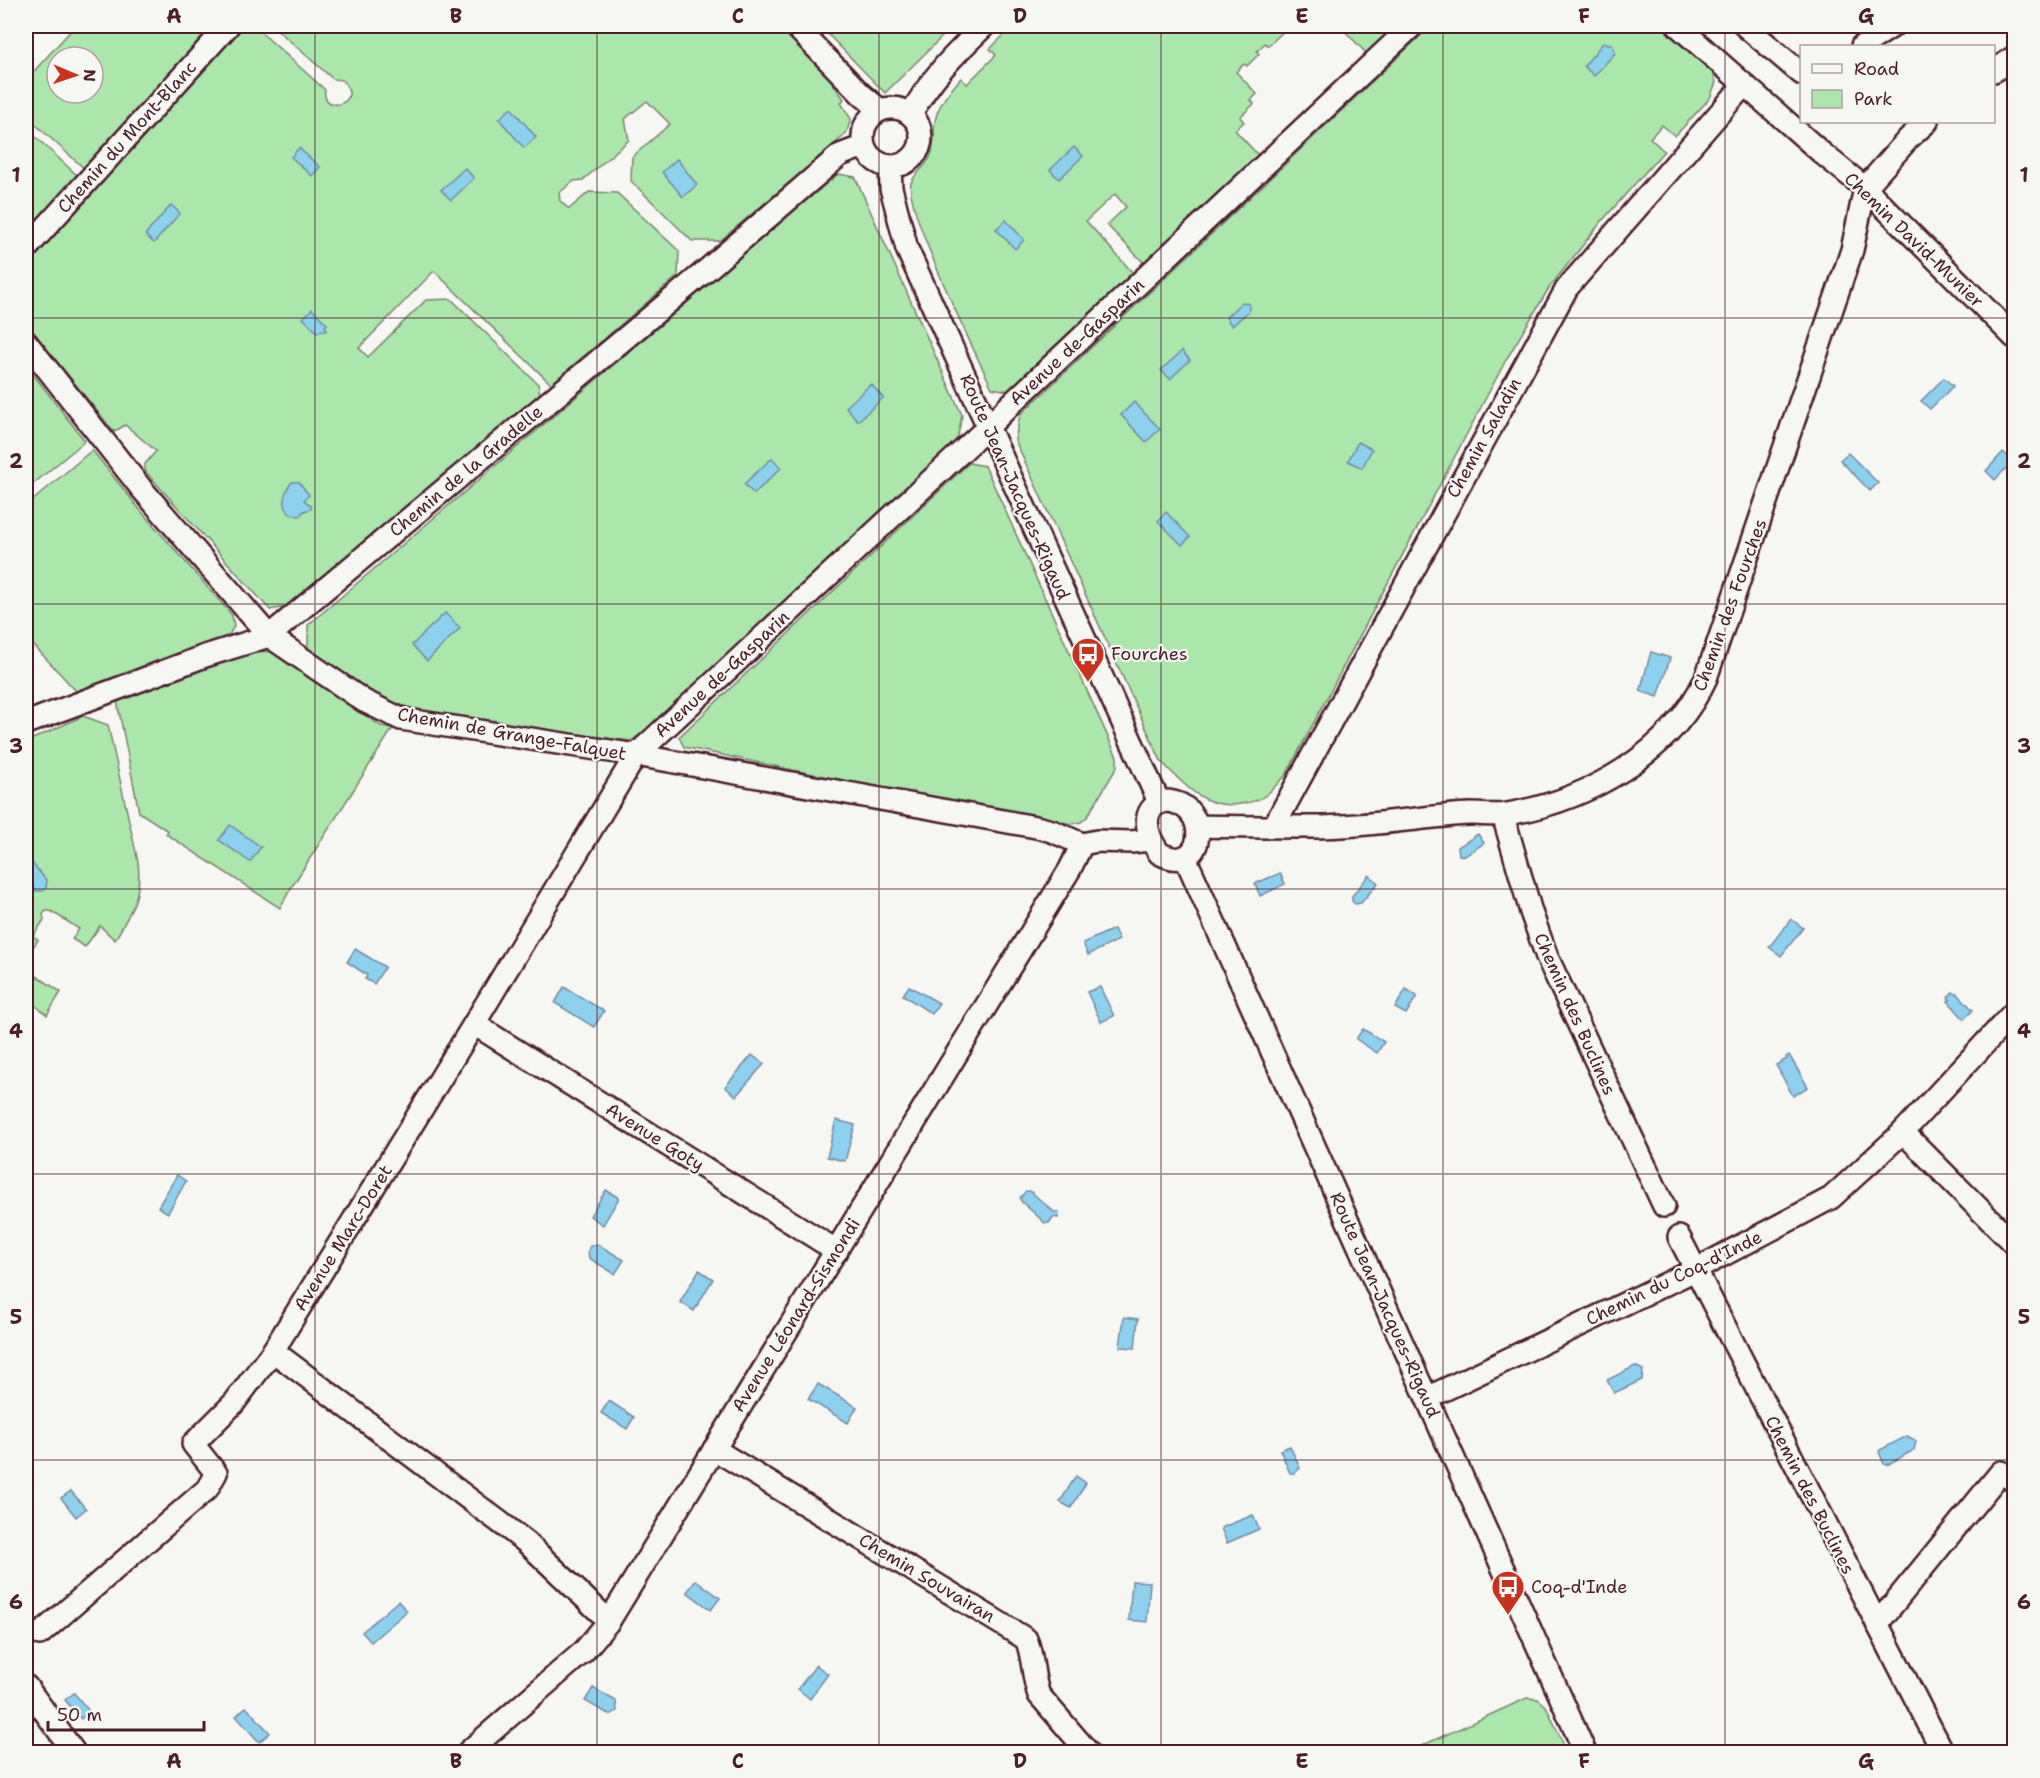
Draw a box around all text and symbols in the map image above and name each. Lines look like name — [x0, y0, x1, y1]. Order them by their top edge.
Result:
text: A — [166, 3, 182, 29]
text: B — [450, 3, 462, 29]
text: C — [732, 3, 744, 29]
text: D — [1013, 3, 1027, 29]
text: E — [1295, 3, 1309, 29]
text: F — [1578, 3, 1590, 29]
text: G — [1858, 3, 1874, 29]
north arrow — [45, 45, 105, 105]
legend — [1800, 45, 1995, 123]
street label: Chemin du Mont-Blanc — [52, 56, 202, 218]
text: Road — [1854, 57, 1899, 81]
text: N — [79, 69, 100, 82]
text: Park — [1854, 87, 1893, 111]
text: 1 — [11, 162, 21, 188]
text: 1 — [2019, 162, 2029, 188]
street label: Chemin David-Munier — [1839, 167, 1989, 313]
street label: Avenue de-Gasparin — [1004, 273, 1150, 411]
street label: Route Jean-Jacques-Rigaud — [954, 370, 1076, 604]
street label: Chemin Saladin — [1441, 374, 1527, 502]
street label: Chemin de la Gradelle — [384, 400, 548, 542]
text: 2 — [9, 448, 23, 474]
text: 2 — [2017, 448, 2031, 474]
street label: Chemin des Fourches — [1688, 515, 1772, 695]
street label: Avenue de-Gasparin — [649, 605, 795, 743]
bus stop icon: Fourches — [1070, 636, 1106, 683]
place label: Fourches — [1111, 642, 1188, 666]
street label: Chemin de Grange-Falquet — [396, 702, 628, 766]
text: 3 — [9, 733, 23, 759]
text: 3 — [2017, 733, 2031, 759]
street label: Chemin des Buclines — [1528, 929, 1622, 1099]
text: 4 — [9, 1018, 23, 1044]
text: 4 — [2017, 1018, 2031, 1044]
street label: Avenue Goty — [601, 1097, 709, 1177]
street label: Avenue Marc-Doret — [288, 1160, 398, 1316]
street label: Route Jean-Jacques-Rigaud — [1324, 1188, 1446, 1422]
street label: Avenue Léonard-Sismondi — [726, 1213, 866, 1417]
street label: Chemin du Coq-d'Inde — [1582, 1225, 1766, 1331]
text: 5 — [10, 1304, 22, 1330]
text: 5 — [2018, 1304, 2030, 1330]
street label: Chemin des Buclines — [1760, 1412, 1860, 1578]
street label: Chemin Souvairan — [854, 1528, 1000, 1628]
bus stop icon: Coq-d'Inde — [1490, 1569, 1526, 1616]
place label: Coq-d'Inde — [1531, 1575, 1628, 1599]
text: 6 — [9, 1589, 23, 1615]
text: 6 — [2017, 1589, 2031, 1615]
scale bar — [48, 1694, 204, 1732]
text: 50 m — [57, 1703, 102, 1727]
text: A — [166, 1748, 182, 1774]
text: B — [450, 1748, 462, 1774]
text: C — [732, 1748, 744, 1774]
text: D — [1013, 1748, 1027, 1774]
text: E — [1295, 1748, 1309, 1774]
text: F — [1578, 1748, 1590, 1774]
text: G — [1858, 1748, 1874, 1774]

